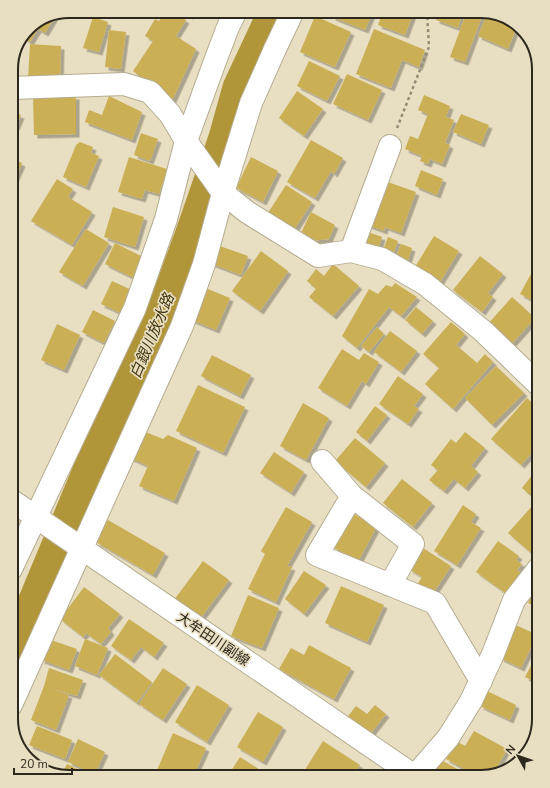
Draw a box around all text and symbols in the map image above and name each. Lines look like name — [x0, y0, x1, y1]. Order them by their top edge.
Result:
water label: 白銀川放水路 — [125, 289, 180, 381]
street label: 大牟田川副線 — [173, 608, 253, 670]
north arrow — [498, 736, 538, 776]
text: N — [502, 742, 519, 758]
scale bar — [14, 750, 72, 776]
text: 20 m — [20, 756, 48, 772]

